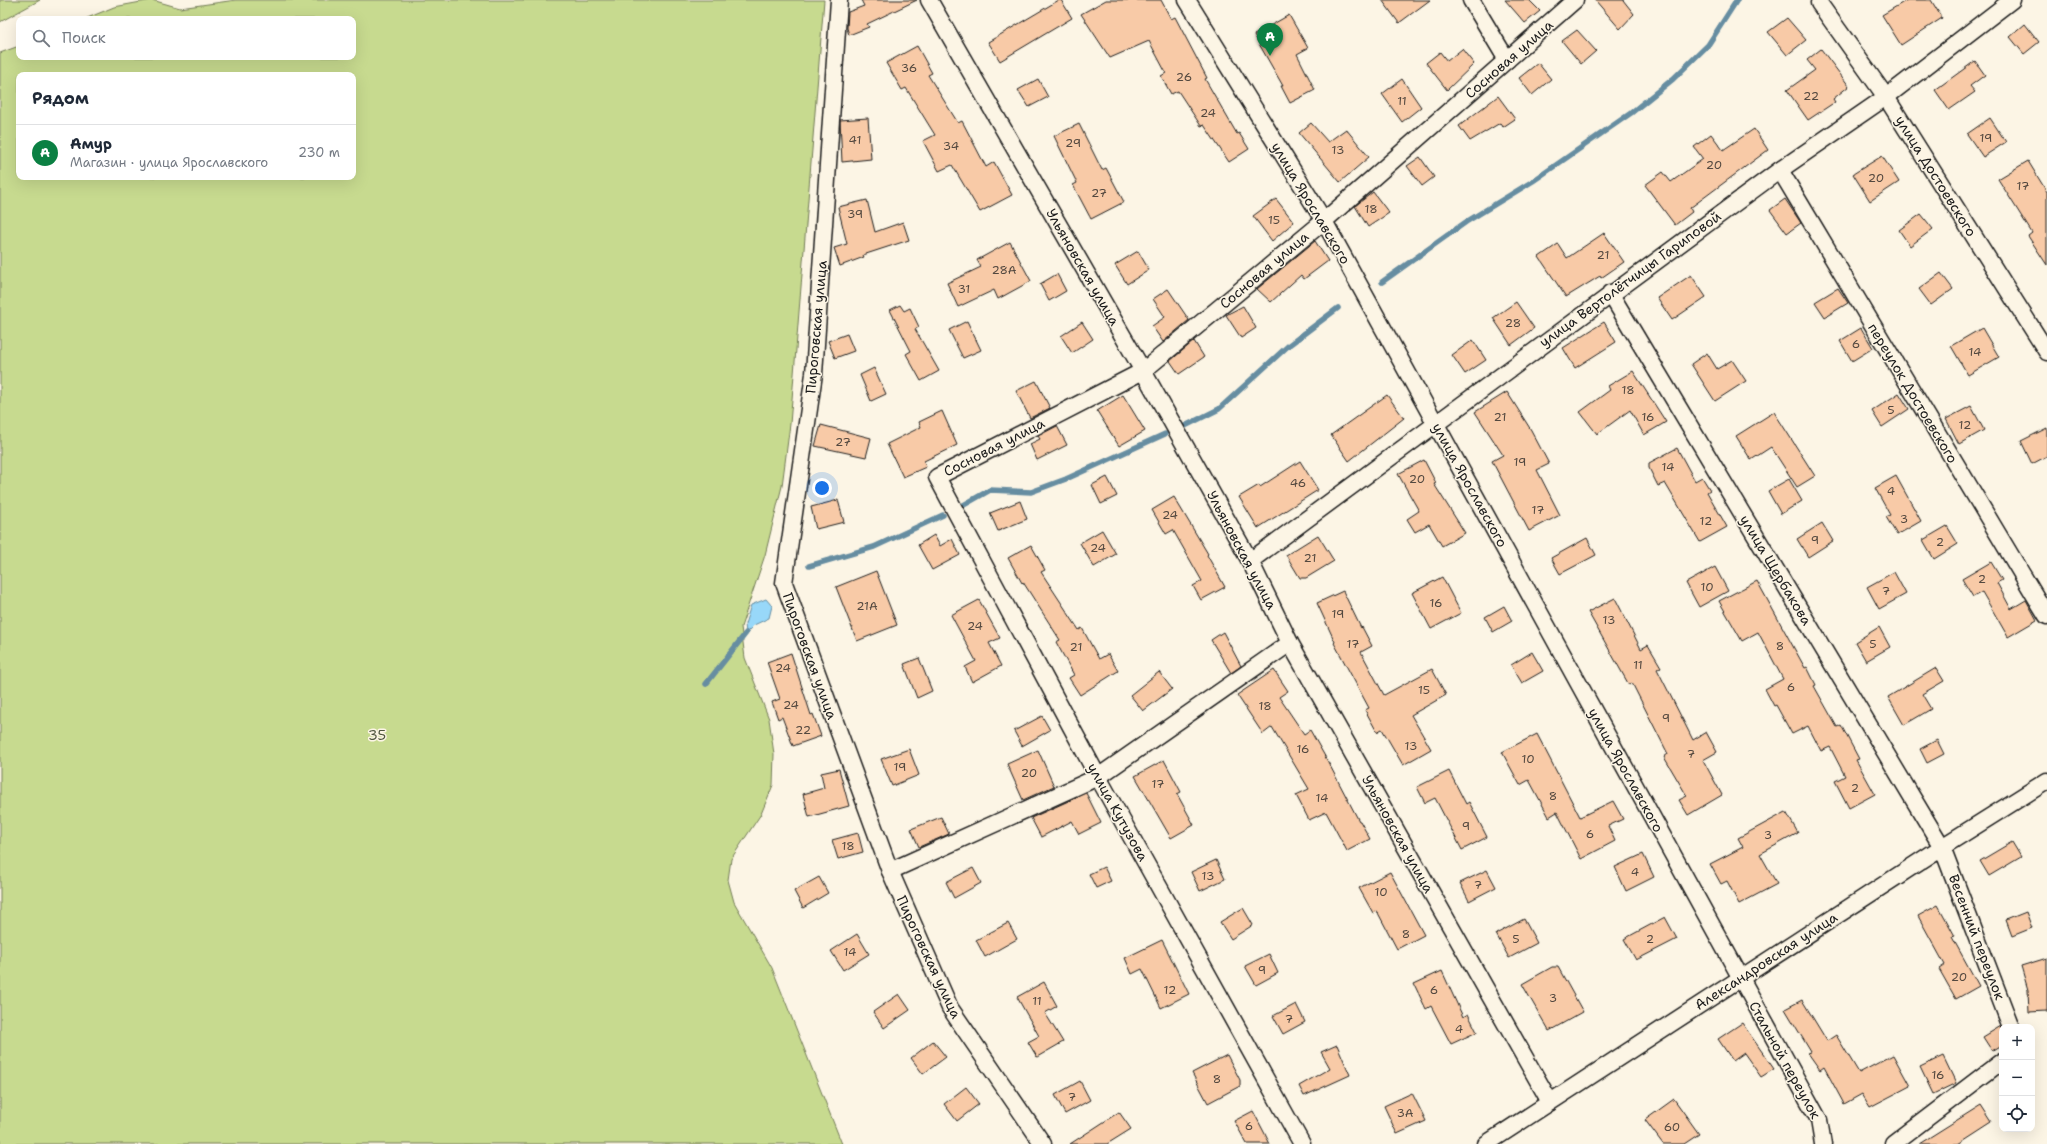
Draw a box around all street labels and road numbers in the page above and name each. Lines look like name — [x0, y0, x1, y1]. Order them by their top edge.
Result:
street label: Сосновая улица — [1461, 16, 1557, 102]
street label: улица Достоевского — [1891, 112, 1981, 240]
street label: улица Ярославского — [1267, 139, 1355, 267]
street label: Ульяновская улица — [1042, 205, 1124, 329]
street label: улица Вертолётчицы Гариповой — [1536, 207, 1724, 351]
street label: Сосновая улица — [1216, 227, 1313, 313]
street label: Пироговская улица — [801, 259, 831, 394]
street label: переулок Достоевского — [1864, 320, 1962, 466]
street label: Сосновая улица — [940, 414, 1048, 480]
street label: улица Ярославского — [1428, 420, 1512, 550]
street label: Ульяновская улица — [1203, 487, 1281, 613]
street label: улица Щербакова — [1736, 512, 1816, 629]
street label: Пироговская улица — [779, 590, 841, 722]
street label: улица Ярославского — [1584, 705, 1668, 835]
street label: улица Кутузова — [1084, 760, 1153, 865]
street label: Ульяновская улица — [1358, 772, 1438, 896]
street label: Весенний переулок — [1945, 872, 2009, 1003]
street label: Пироговская улица — [893, 893, 965, 1022]
street label: Александровская улица — [1691, 908, 1841, 1014]
street label: Стальной переулок — [1745, 998, 1825, 1122]

